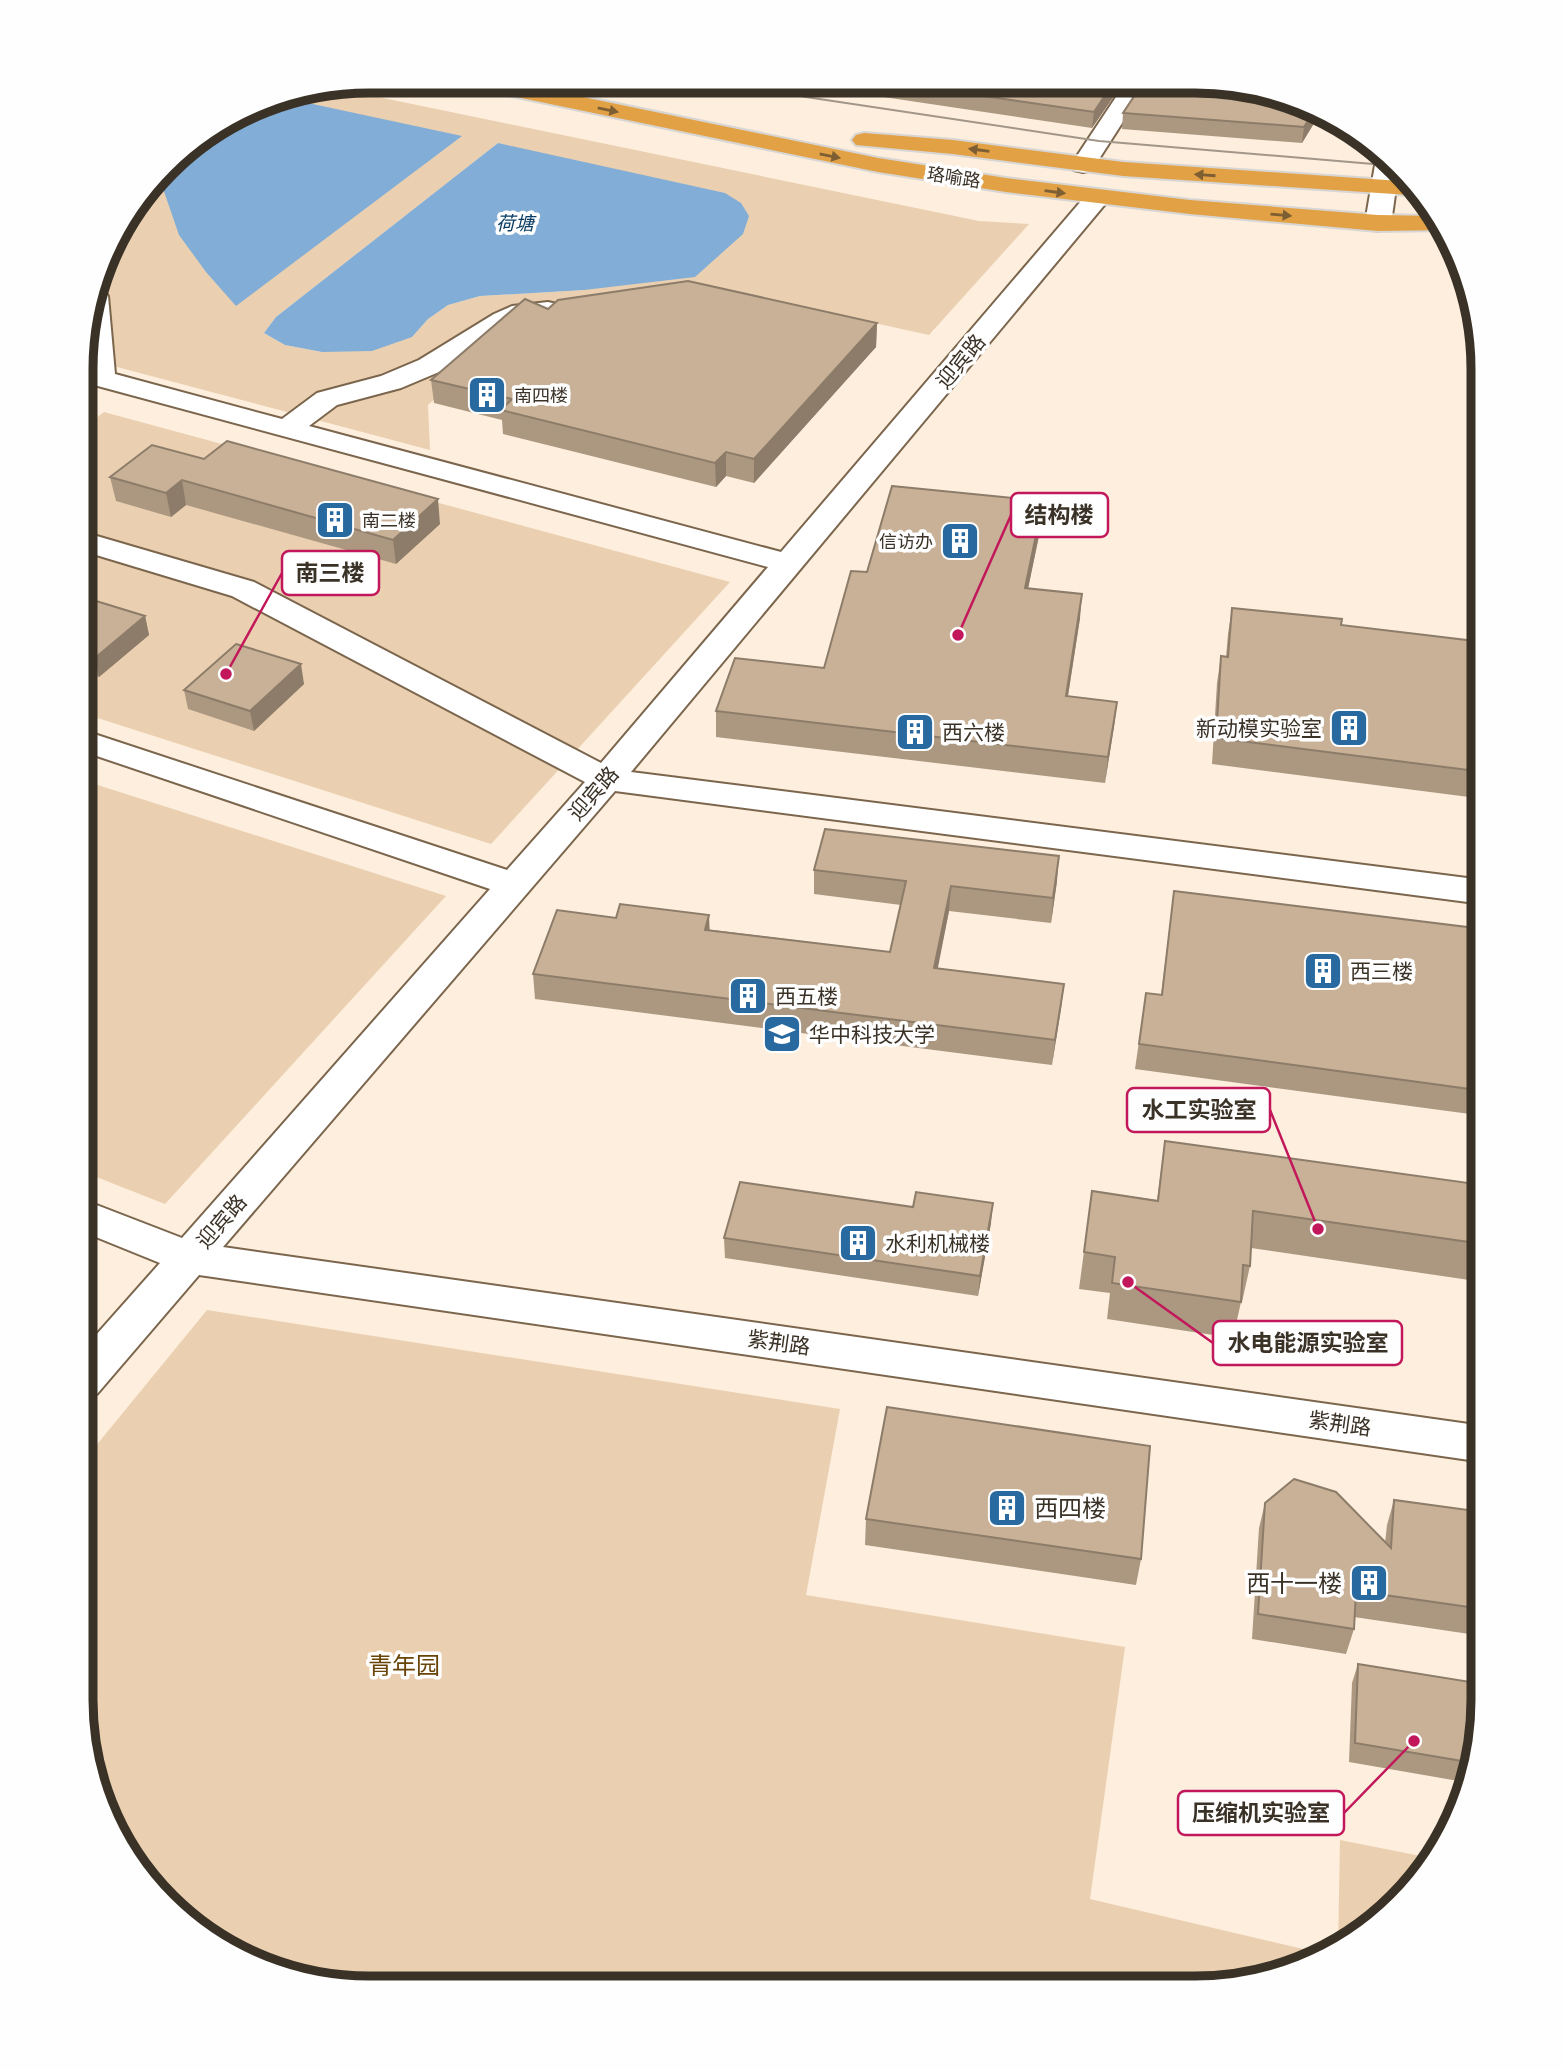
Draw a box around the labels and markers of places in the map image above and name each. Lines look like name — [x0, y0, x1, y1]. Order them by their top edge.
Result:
building icon: 南四楼 — [466, 374, 508, 416]
place label: 南四楼 — [514, 382, 568, 409]
callout: 结构楼 — [1011, 493, 1108, 537]
building icon: 南二楼 — [314, 499, 356, 541]
place label: 南二楼 — [362, 507, 416, 534]
building icon: 信访办 — [939, 520, 981, 562]
place label: 信访办 — [879, 528, 933, 555]
callout: 南三楼 — [282, 551, 379, 595]
building icon: 新动模实验室 — [1328, 707, 1370, 749]
building icon: 西六楼 — [894, 711, 936, 753]
place label: 新动模实验室 — [1196, 712, 1322, 744]
place label: 西六楼 — [942, 716, 1005, 748]
building icon: 西三楼 — [1302, 950, 1344, 992]
place label: 西三楼 — [1350, 955, 1413, 987]
building icon: 西五楼 — [727, 975, 769, 1017]
place label: 西五楼 — [775, 980, 838, 1012]
school or university icon: 华中科技大学 — [761, 1013, 803, 1055]
place label: 华中科技大学 — [809, 1018, 935, 1050]
callout: 水工实验室 — [1127, 1088, 1270, 1132]
building icon: 水利机械楼 — [837, 1222, 879, 1264]
place label: 水利机械楼 — [885, 1227, 990, 1259]
callout: 水电能源实验室 — [1213, 1321, 1402, 1365]
building icon: 西四楼 — [986, 1487, 1028, 1529]
place label: 西四楼 — [1034, 1490, 1106, 1526]
building icon: 西十一楼 — [1348, 1562, 1390, 1604]
place label: 西十一楼 — [1246, 1565, 1342, 1601]
callout: 压缩机实验室 — [1178, 1791, 1344, 1835]

